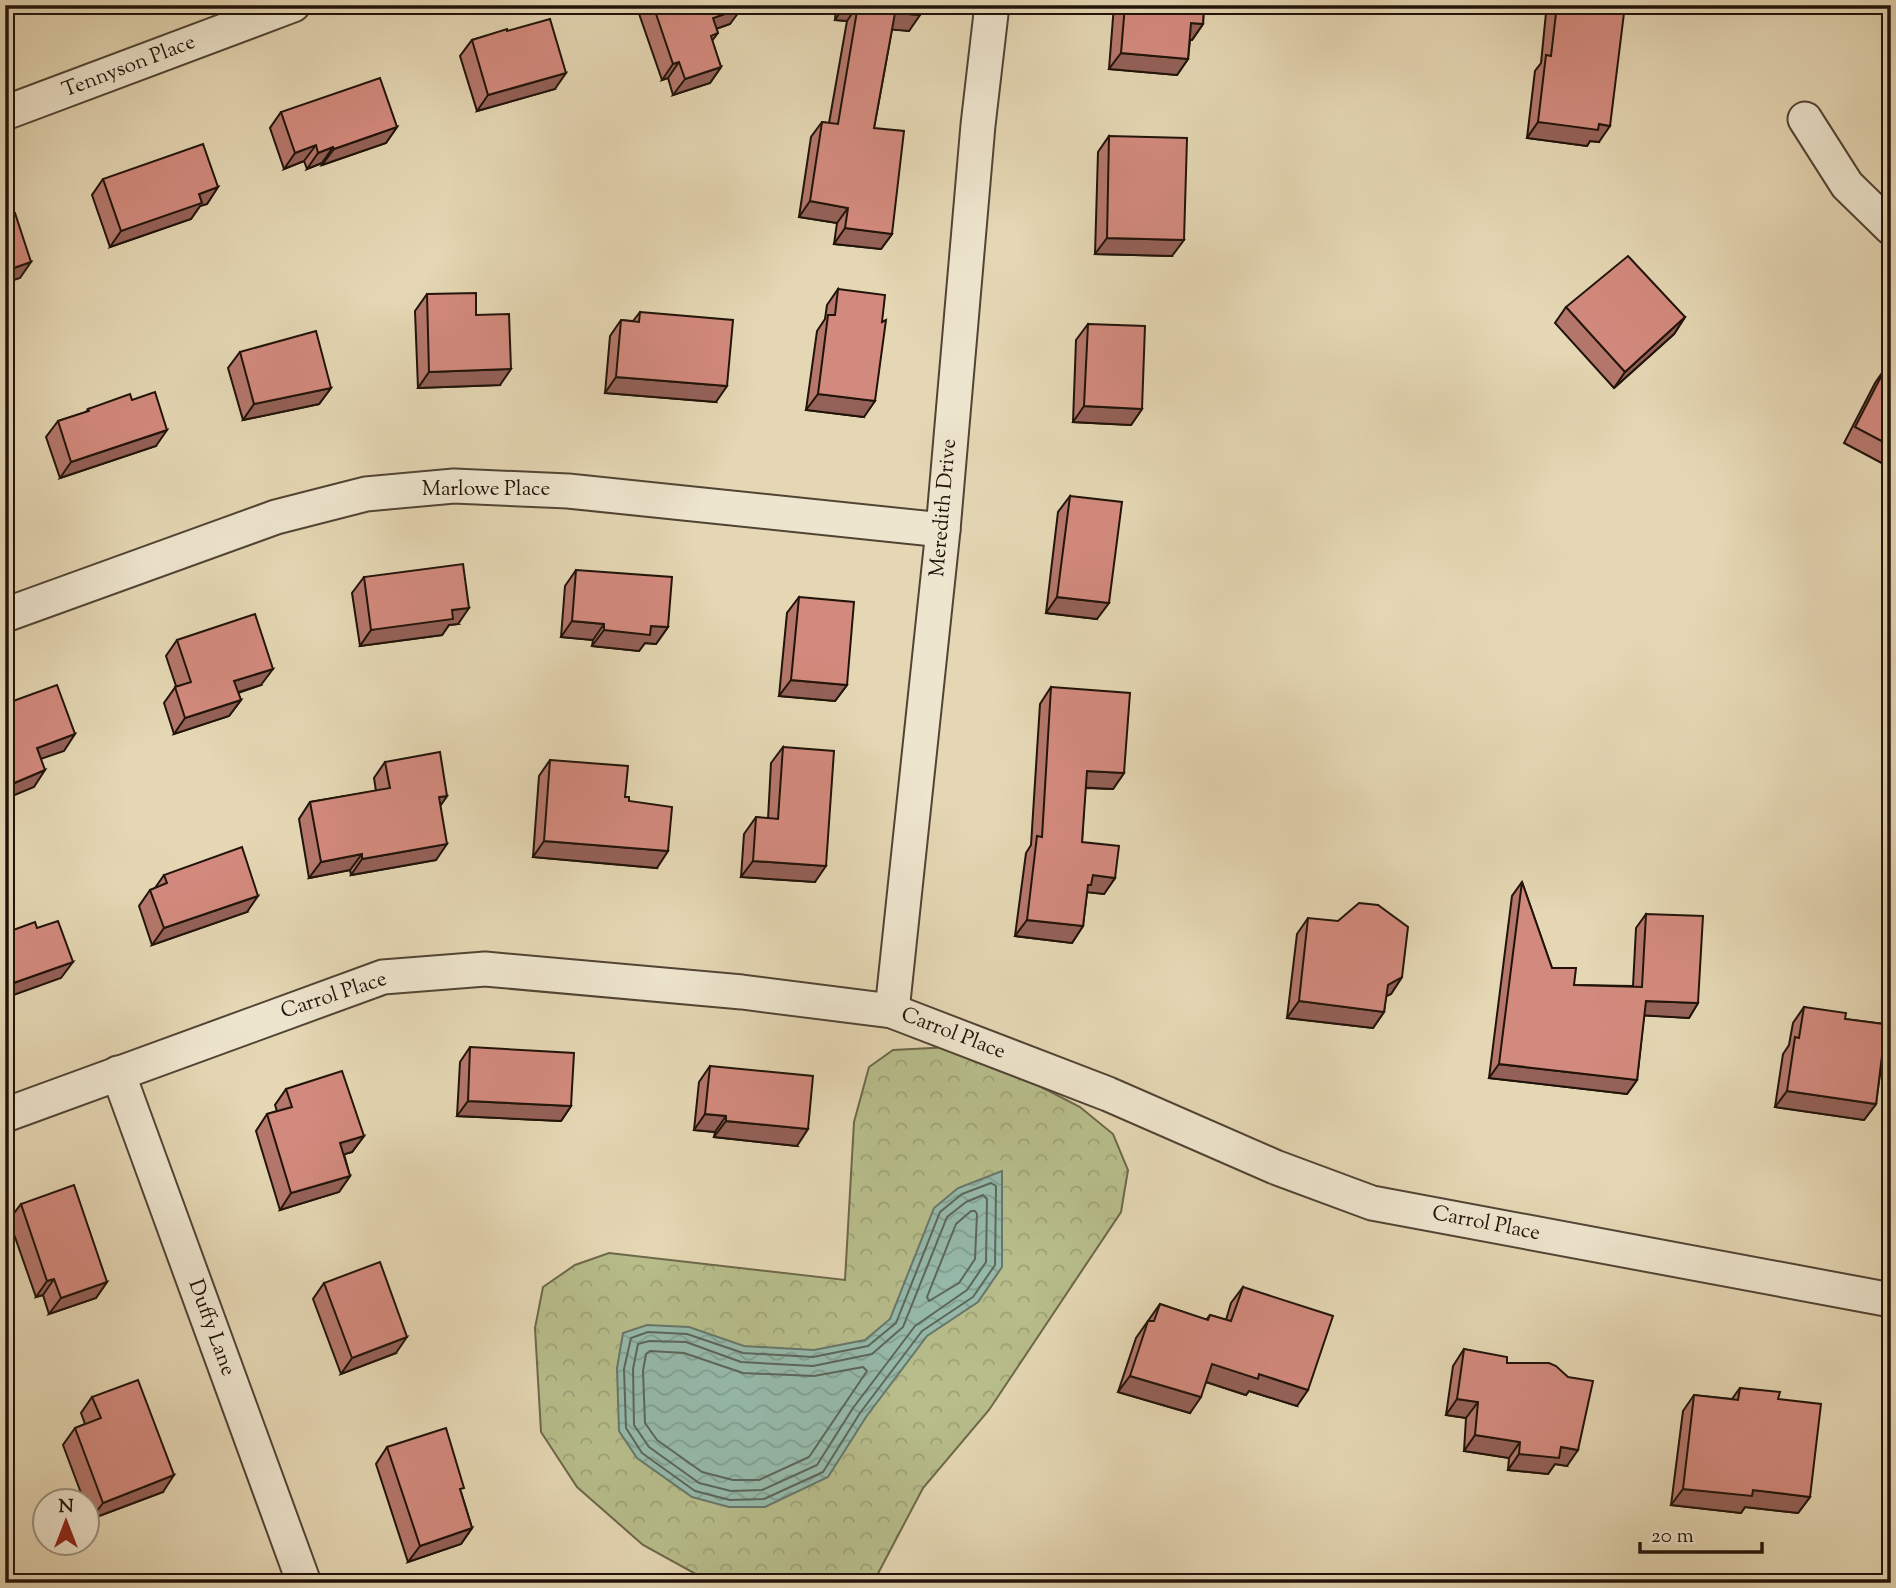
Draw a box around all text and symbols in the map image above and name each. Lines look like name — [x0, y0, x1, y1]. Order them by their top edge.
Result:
street label: Tennyson Place — [58, 28, 200, 106]
street label: Meredith Drive — [923, 438, 965, 578]
street label: Marlowe Place — [422, 475, 550, 505]
street label: Carrol Place — [277, 965, 391, 1027]
street label: Carrol Place — [896, 1000, 1010, 1068]
street label: Carrol Place — [1429, 1199, 1543, 1249]
street label: Duffy Lane — [180, 1276, 242, 1380]
north arrow — [32, 1486, 102, 1556]
text: N — [58, 1494, 74, 1521]
scale bar — [1640, 1511, 1763, 1555]
text: 20 m — [1651, 1522, 1694, 1552]

